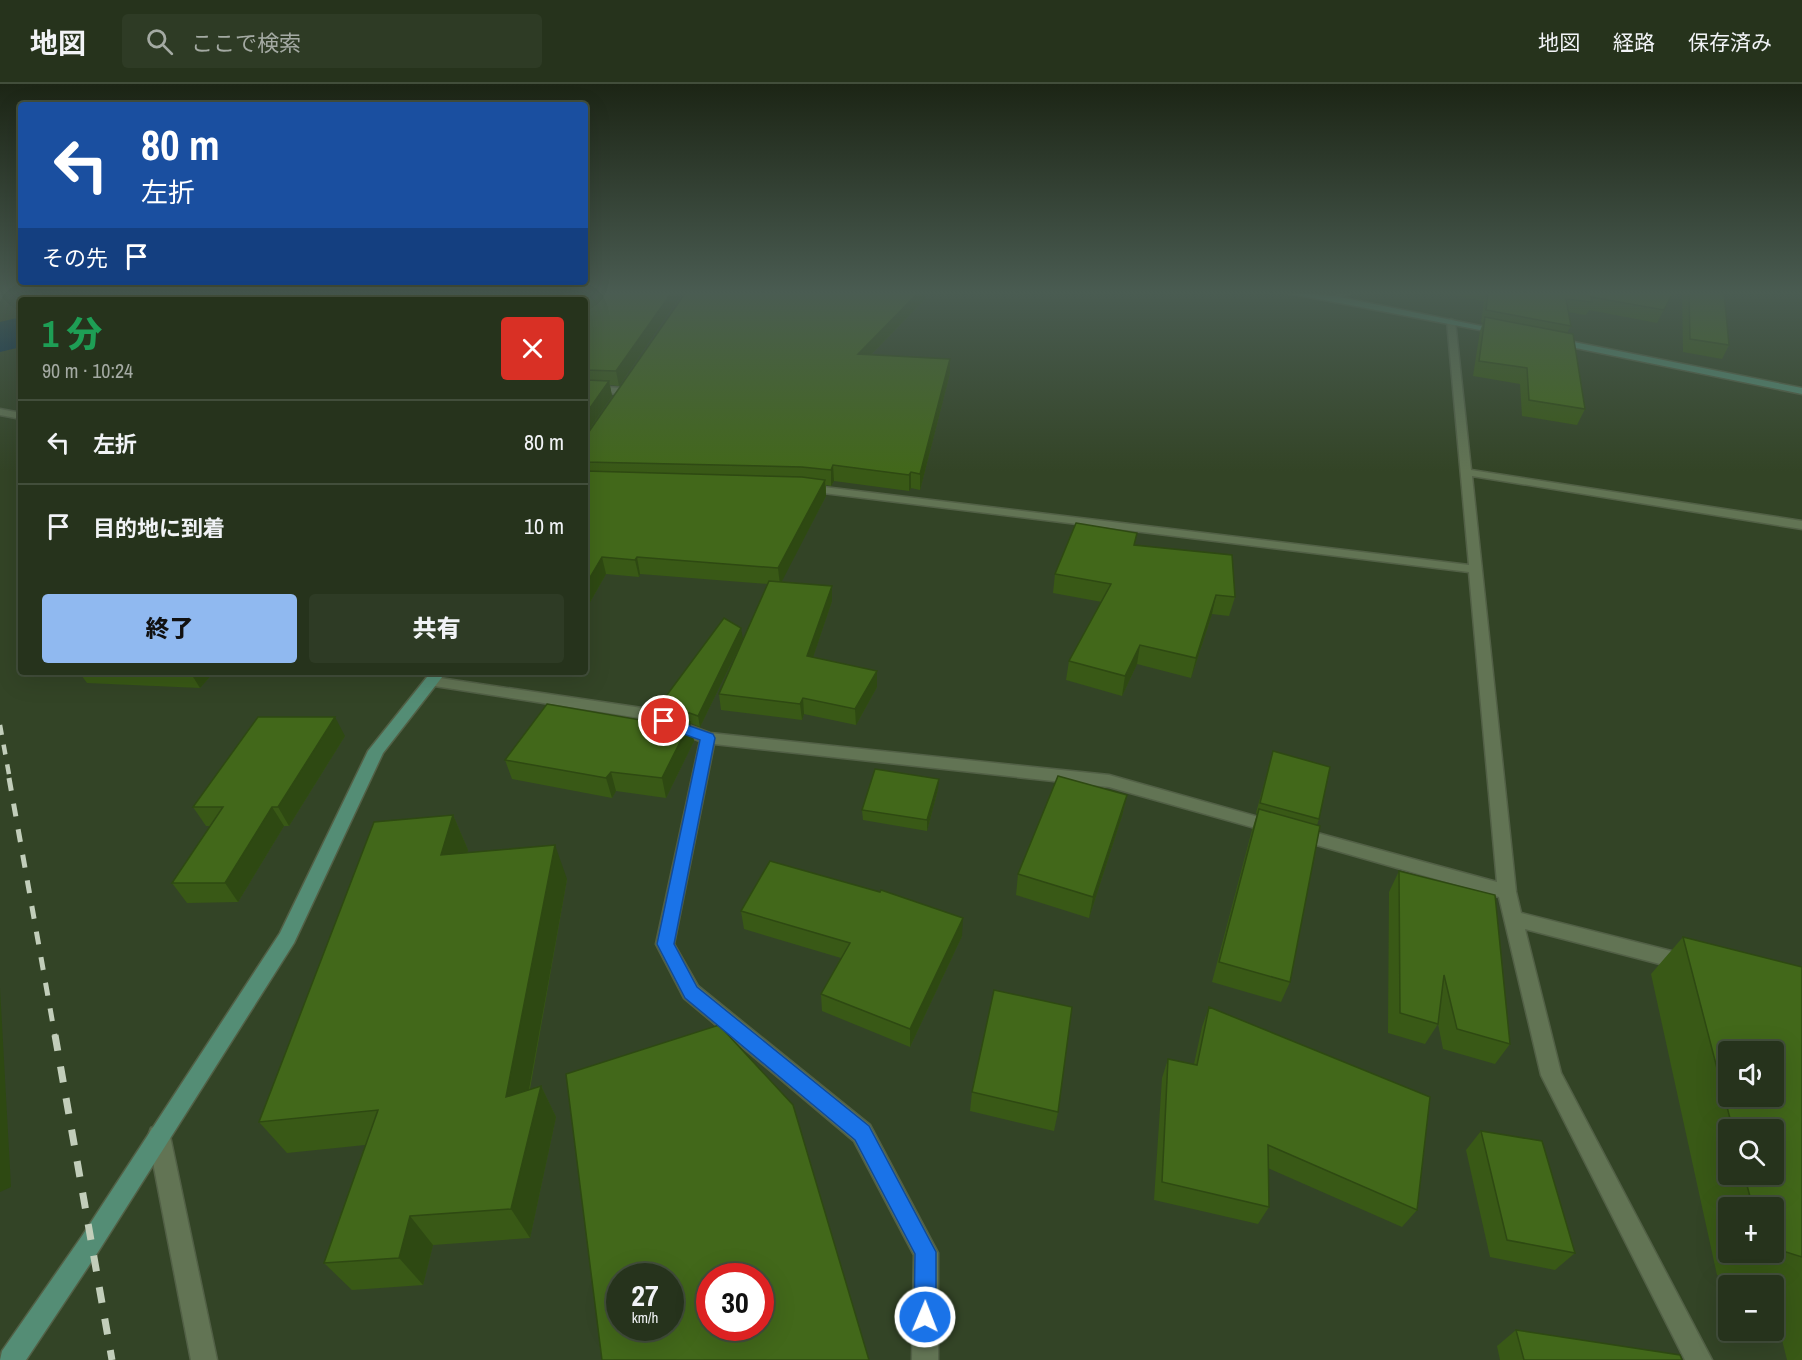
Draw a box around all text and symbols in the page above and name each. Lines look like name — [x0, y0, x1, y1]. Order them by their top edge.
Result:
search box — [122, 14, 542, 68]
text: 地図 — [30, 24, 86, 62]
icon: search — [143, 25, 176, 58]
text: ここで検索 — [191, 28, 301, 58]
text: 地図 — [1538, 28, 1580, 57]
text: 経路 — [1613, 28, 1655, 57]
text: 保存済み — [1688, 28, 1772, 57]
text: 80 m — [141, 117, 220, 173]
icon: left — [42, 126, 120, 204]
text: 左折 — [141, 174, 195, 210]
icon: arrive — [120, 240, 153, 273]
text: その先 — [42, 243, 108, 273]
text: 1 分 — [42, 310, 103, 358]
button: close — [501, 317, 564, 380]
text: 90 m · 10:24 — [42, 357, 133, 384]
icon: left — [42, 426, 75, 459]
text: 80 m — [524, 427, 564, 457]
text: 左折 — [93, 429, 137, 459]
icon: arrive — [42, 510, 75, 543]
text: 10 m — [524, 511, 564, 541]
text: 目的地に到着 — [93, 513, 225, 543]
button: 終了 — [42, 594, 297, 663]
button: 共有 — [309, 594, 564, 663]
pin — [638, 695, 689, 746]
icon: arrive — [647, 704, 680, 737]
map controls — [1718, 1041, 1784, 1341]
button: sound — [1718, 1041, 1784, 1107]
button: search — [1718, 1119, 1784, 1185]
button: + — [1718, 1197, 1784, 1263]
speed limit sign: 30 — [696, 1263, 774, 1341]
text: 27 — [631, 1275, 659, 1315]
button: − — [1718, 1275, 1784, 1341]
position arrow — [893, 1285, 957, 1349]
text: km/h — [632, 1307, 658, 1328]

